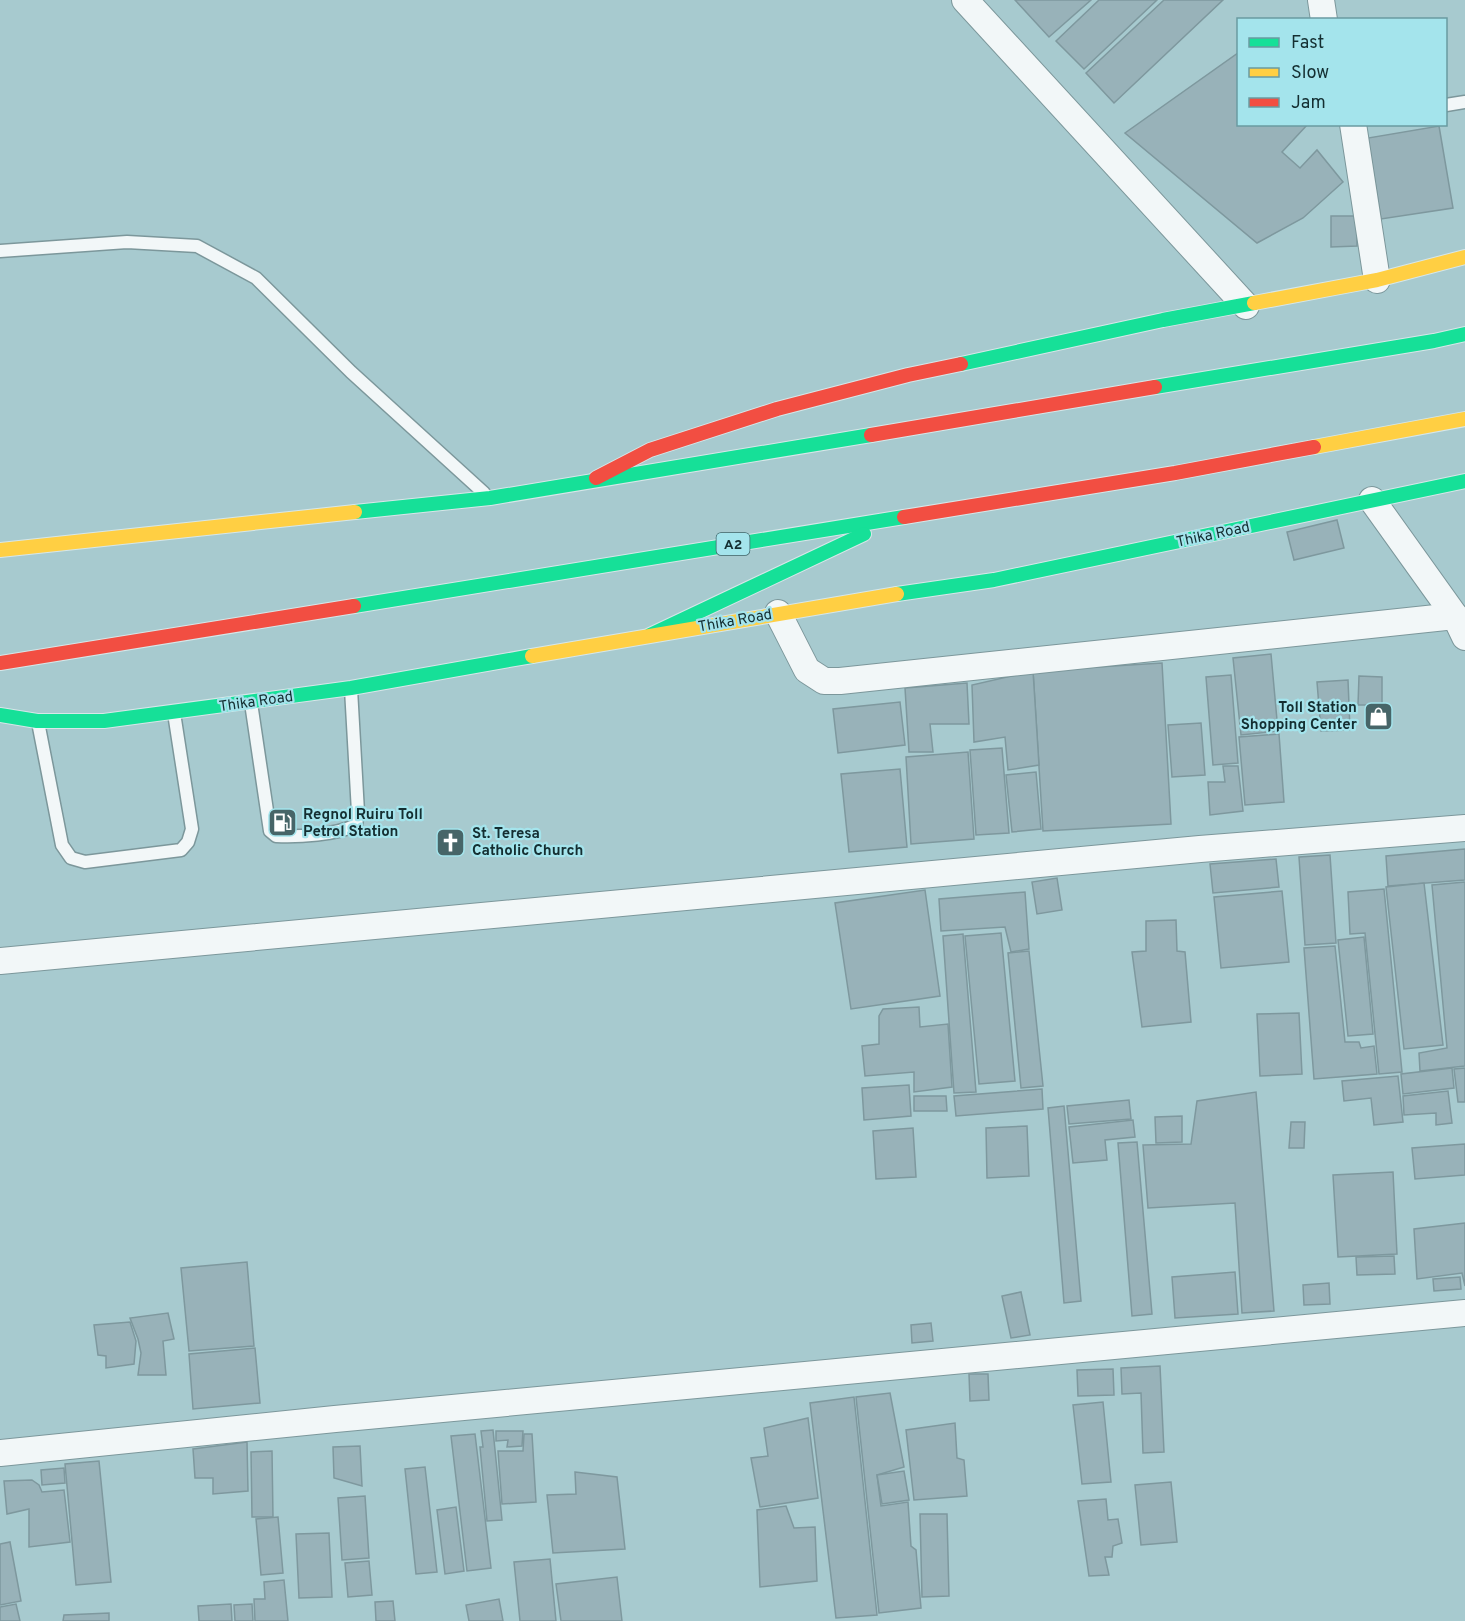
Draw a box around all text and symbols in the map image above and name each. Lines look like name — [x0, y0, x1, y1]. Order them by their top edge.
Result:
legend — [1237, 18, 1447, 126]
text: Fast — [1291, 32, 1324, 55]
text: Slow — [1291, 62, 1329, 85]
text: Jam — [1291, 92, 1326, 115]
street label: Thika Road — [1175, 518, 1252, 553]
road number: A2 — [716, 533, 750, 555]
street label: Thika Road — [697, 606, 774, 637]
street label: Thika Road — [218, 688, 295, 717]
place label: Toll Station Shopping Center — [1241, 699, 1358, 735]
shop icon: Toll Station Shopping Center — [1362, 700, 1394, 732]
place label: Regnol Ruiru Toll Petrol Station — [303, 806, 423, 842]
fuel station icon: Regnol Ruiru Toll Petrol Station — [266, 807, 298, 839]
place label: St. Teresa Catholic Church — [472, 825, 583, 861]
church icon: St. Teresa Catholic Church — [435, 826, 467, 858]

